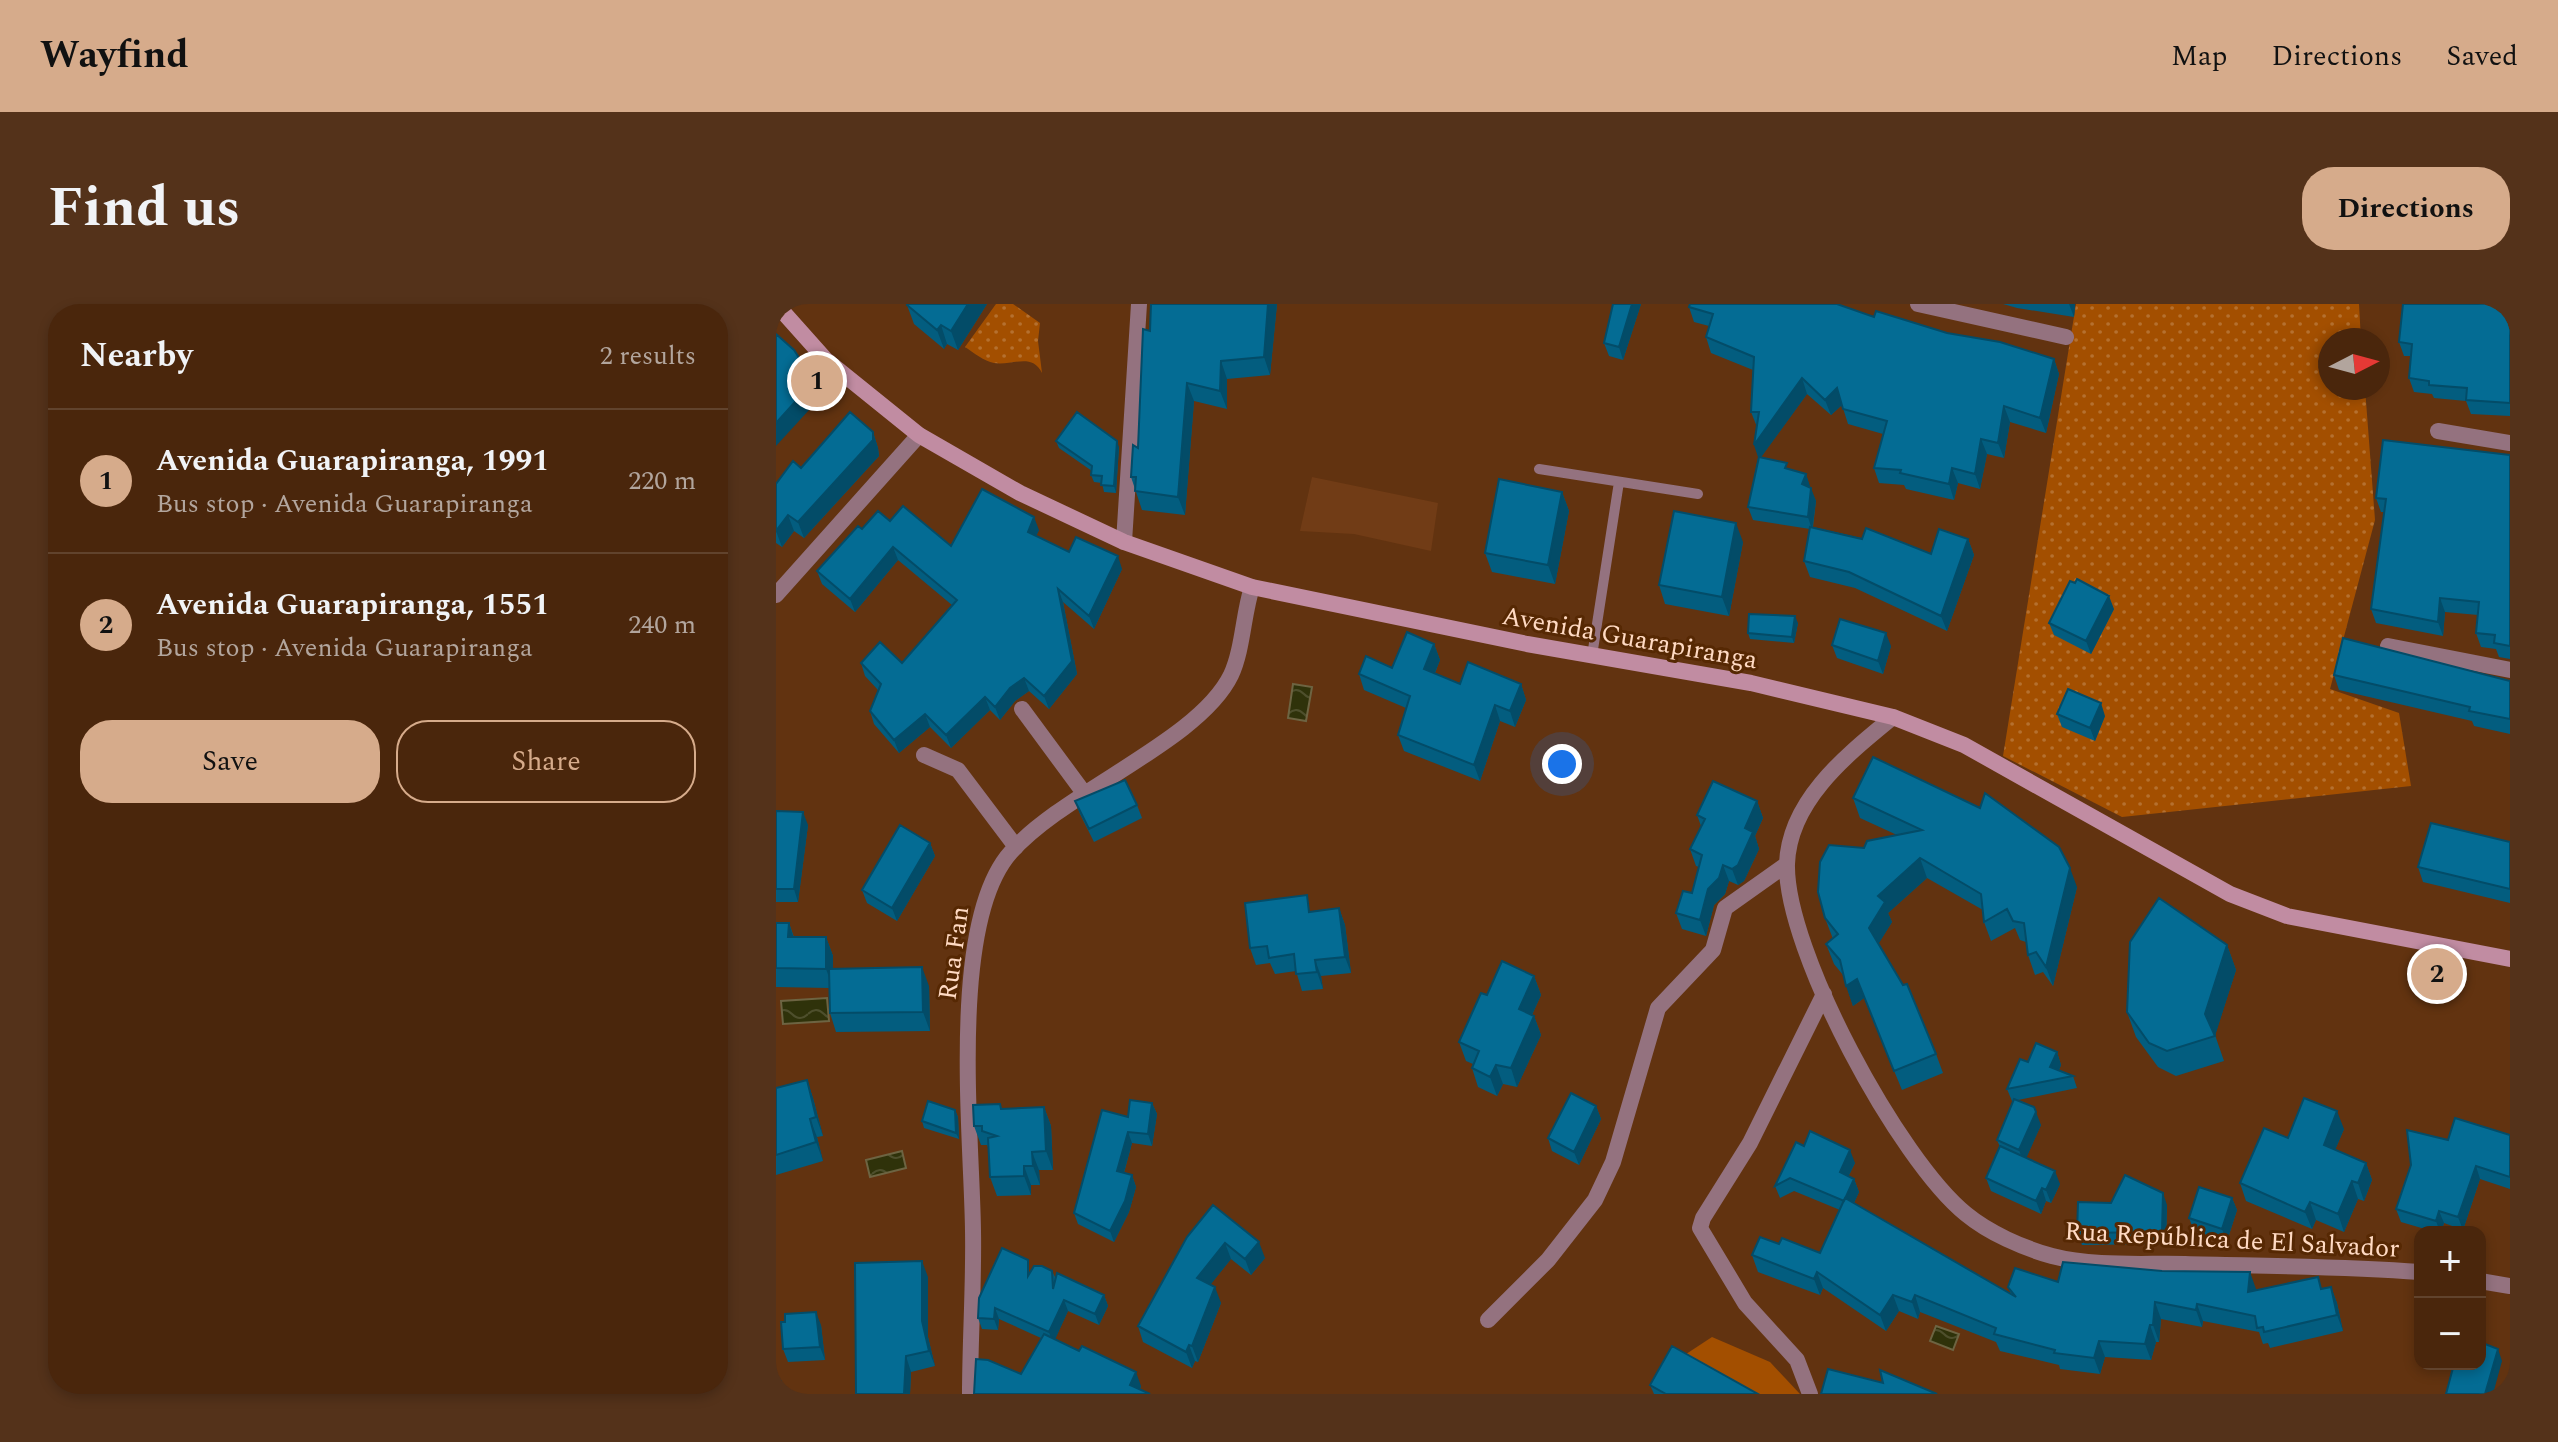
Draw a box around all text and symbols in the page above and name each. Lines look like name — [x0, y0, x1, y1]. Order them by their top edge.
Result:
text: Wayfind — [40, 27, 189, 85]
text: Map — [2171, 35, 2228, 78]
text: Directions — [2272, 35, 2402, 78]
text: Saved — [2446, 35, 2518, 78]
text: Find us — [48, 166, 241, 251]
button: Directions — [2302, 167, 2510, 250]
north arrow — [2318, 328, 2390, 400]
text: Nearby — [80, 330, 193, 382]
text: 2 results — [600, 336, 696, 376]
pin: 1 — [791, 351, 843, 411]
text: Avenida Guarapiranga, 1991 — [156, 438, 549, 484]
text: 1 — [99, 461, 113, 501]
text: 220 m — [628, 461, 696, 501]
text: Bus stop · Avenida Guarapiranga — [156, 484, 533, 524]
text: Avenida Guarapiranga, 1551 — [156, 582, 549, 628]
street label: Avenida Guarapiranga — [1499, 596, 1761, 680]
text: 2 — [99, 605, 113, 645]
text: 240 m — [628, 605, 696, 645]
text: Bus stop · Avenida Guarapiranga — [156, 628, 533, 668]
button: Save — [80, 720, 380, 803]
button: Share — [396, 720, 696, 803]
your location — [1542, 744, 1582, 784]
street label: Rua Fan — [928, 904, 980, 1003]
pin: 2 — [2411, 944, 2463, 1004]
street label: Rua República de El Salvador — [2063, 1211, 2400, 1269]
map controls — [2414, 1226, 2486, 1370]
button: + — [2414, 1226, 2486, 1298]
button: − — [2414, 1298, 2486, 1370]

